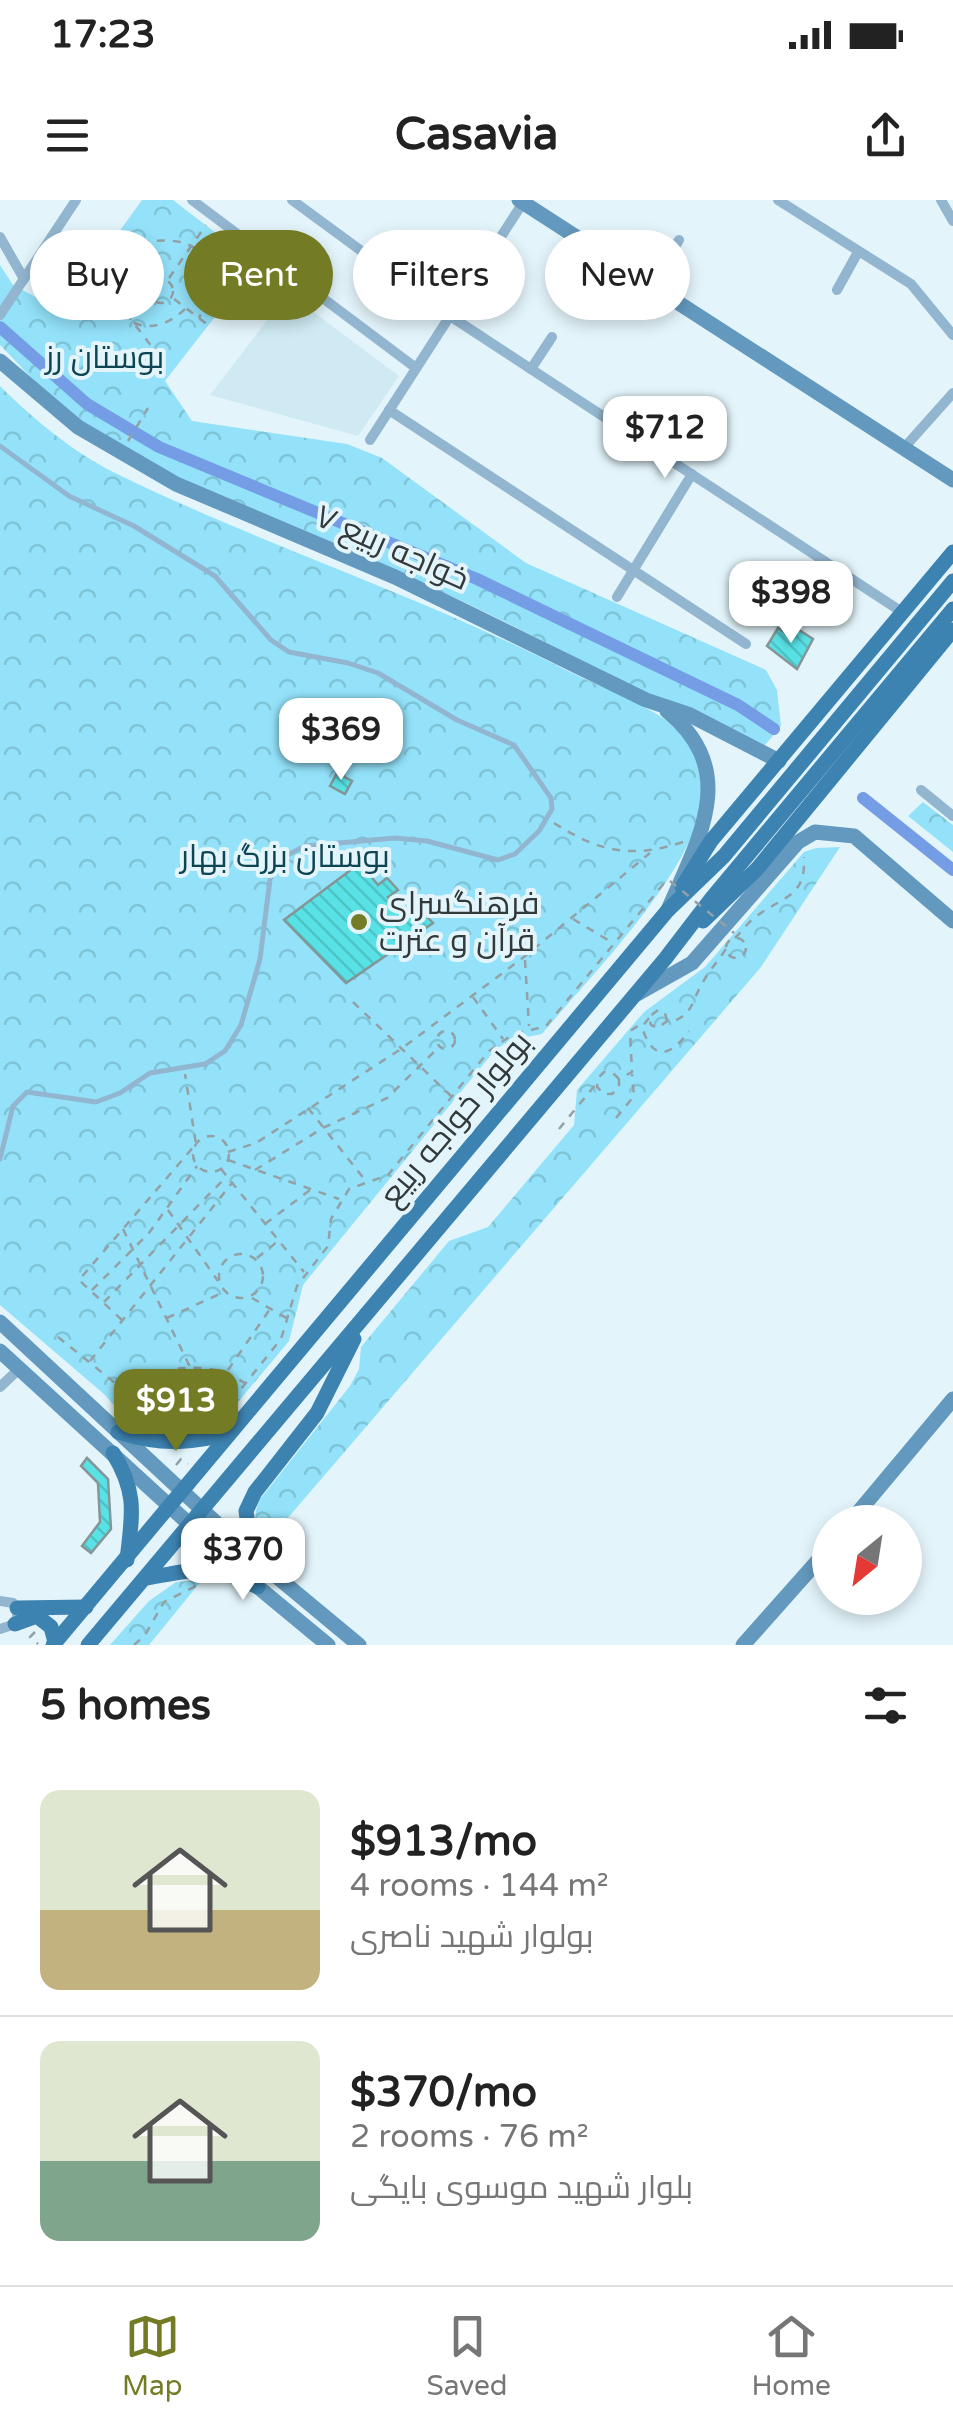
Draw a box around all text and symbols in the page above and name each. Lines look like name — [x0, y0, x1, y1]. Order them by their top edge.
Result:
text: 17:23 — [50, 12, 155, 58]
icon: menu — [40, 108, 95, 163]
text: Casavia — [395, 108, 558, 162]
icon: share — [858, 108, 913, 163]
chip: Buy — [30, 230, 164, 320]
chip: Rent — [184, 230, 333, 320]
chip: Filters — [353, 230, 525, 320]
chip: New — [545, 230, 690, 320]
park label: بوستان رز — [44, 339, 164, 377]
pin: $712 — [606, 396, 724, 481]
text: $712 — [625, 409, 705, 447]
street label: خواجه ربیع ۷ — [308, 497, 475, 601]
pin: $398 — [732, 561, 850, 646]
text: $398 — [751, 574, 831, 612]
pin: $369 — [282, 698, 400, 783]
text: $369 — [301, 711, 381, 749]
park label: بوستان بزرگ بهار — [178, 838, 390, 876]
place label: فرهنگسرای قرآن و عترت — [379, 885, 539, 960]
marker: فرهنگسرای قرآن و عترت — [348, 911, 370, 933]
street label: بولوار خواجه ربیع — [372, 1024, 541, 1215]
pin: $913 — [117, 1369, 235, 1454]
text: $913 — [136, 1382, 216, 1420]
north arrow — [812, 1505, 922, 1615]
map controls — [812, 1505, 922, 1615]
pin: $370 — [184, 1518, 302, 1603]
text: $370 — [203, 1531, 283, 1569]
icon: filters — [858, 1678, 913, 1733]
text: 5 homes — [40, 1680, 211, 1731]
text: $913/mo — [350, 1816, 537, 1867]
icon: home — [120, 1830, 240, 1950]
text: 4 rooms · 144 m² — [350, 1867, 609, 1905]
text: بولوار شهید ناصری — [350, 1918, 594, 1956]
text: $370/mo — [350, 2067, 537, 2118]
icon: home — [120, 2081, 240, 2201]
text: 2 rooms · 76 m² — [350, 2118, 589, 2156]
text: بلوار شهید موسوی بایگی — [350, 2169, 693, 2207]
tab: Map — [122, 2309, 183, 2403]
tab: Saved — [427, 2309, 508, 2403]
tab: Home — [752, 2309, 831, 2403]

